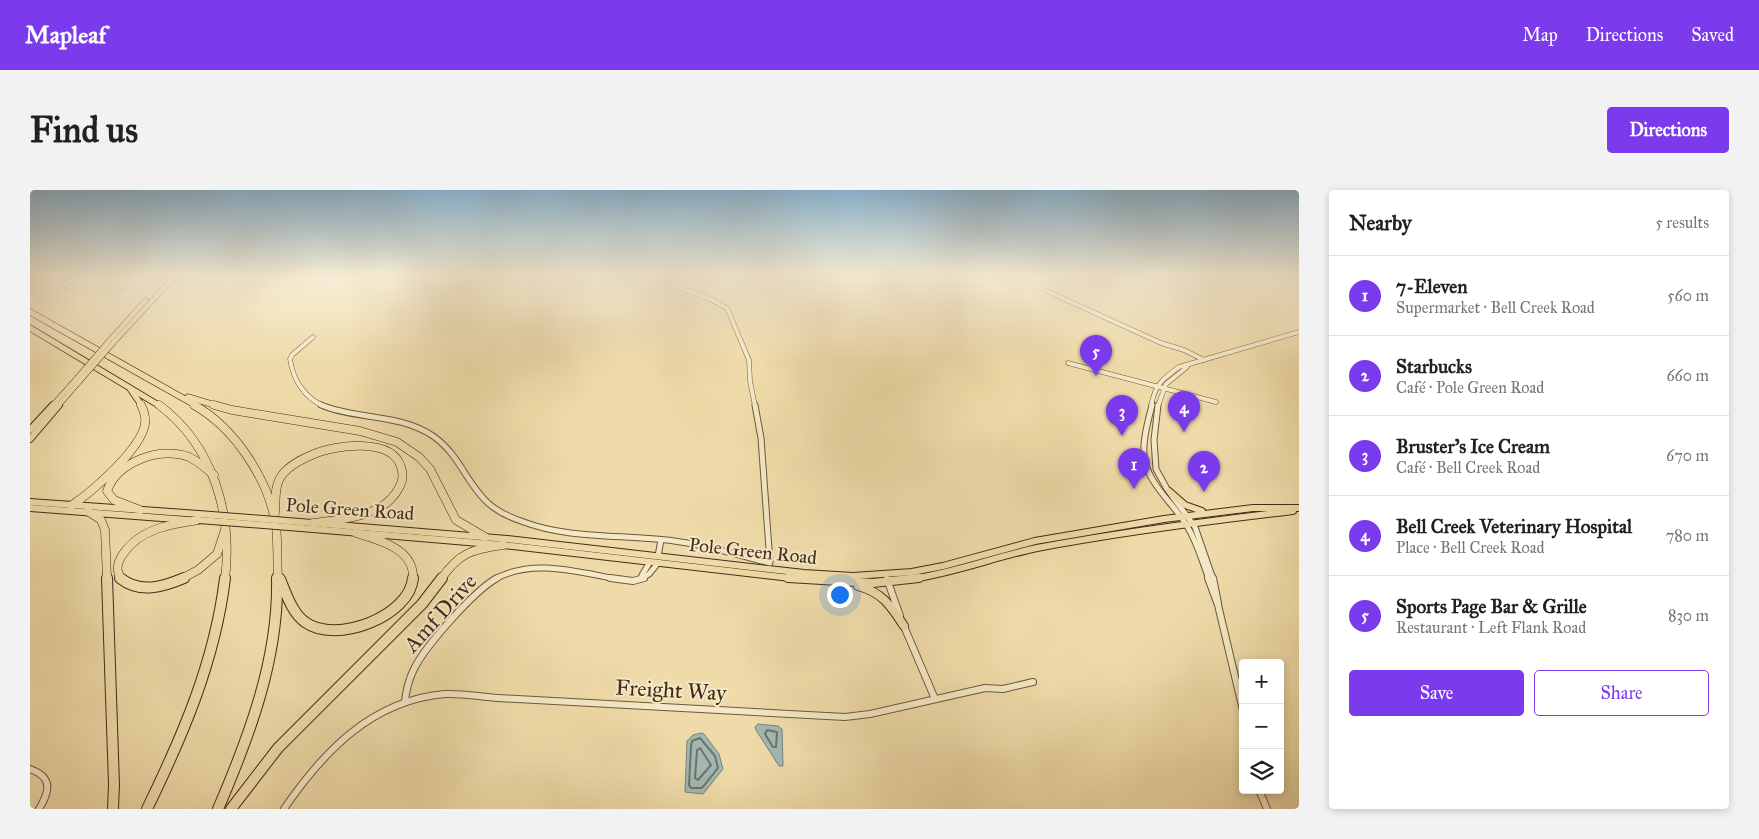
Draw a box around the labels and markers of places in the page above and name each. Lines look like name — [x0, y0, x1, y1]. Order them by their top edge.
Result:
pin: 5 — [1080, 335, 1112, 376]
pin: 4 — [1168, 391, 1200, 432]
pin: 3 — [1106, 395, 1138, 436]
pin: 1 — [1118, 448, 1150, 489]
pin: 2 — [1188, 451, 1220, 492]

